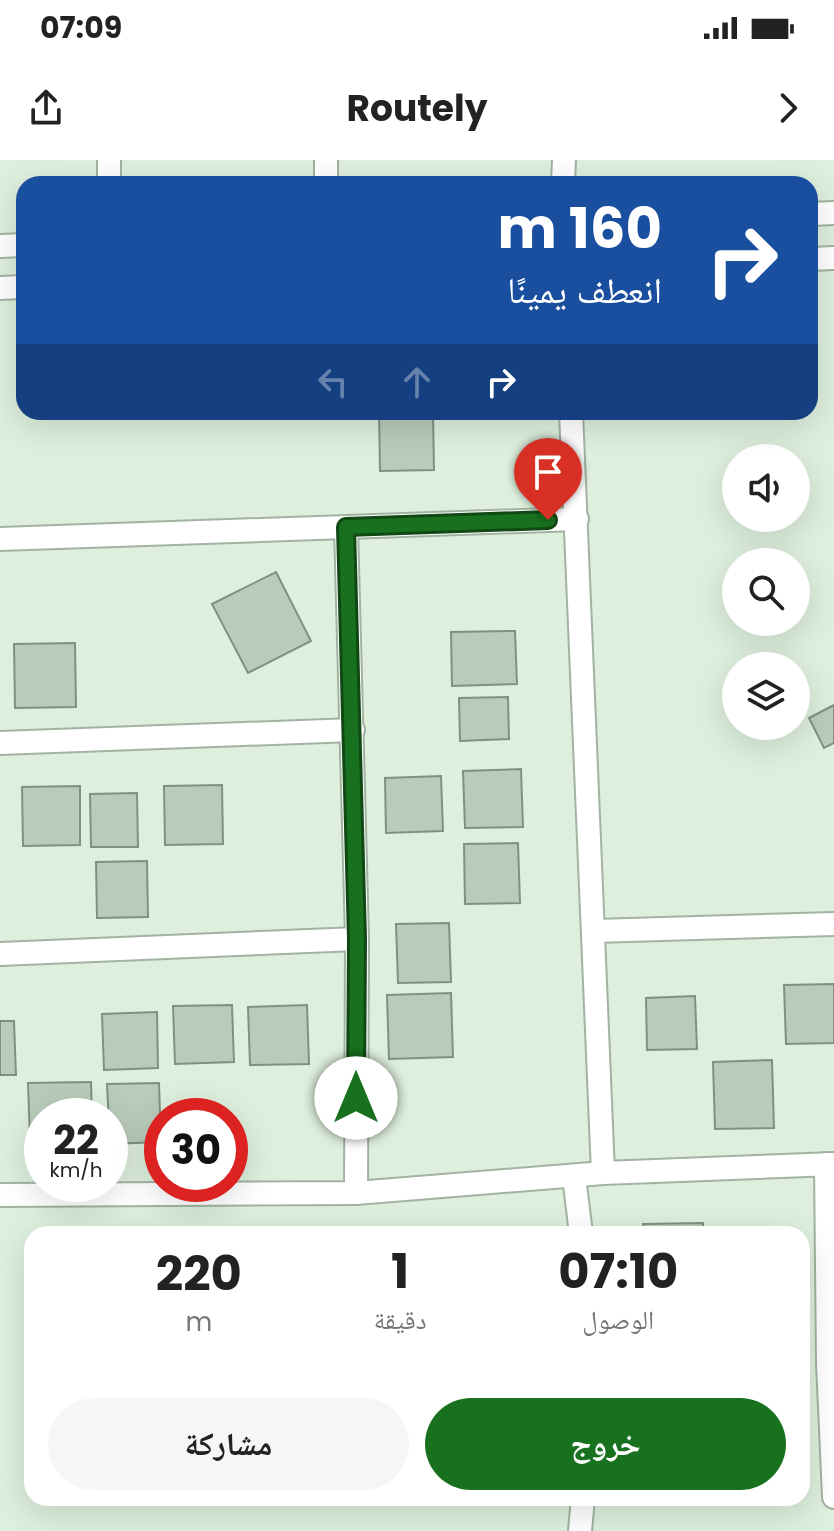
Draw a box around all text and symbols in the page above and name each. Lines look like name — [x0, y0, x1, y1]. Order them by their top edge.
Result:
text: 07:09 — [40, 6, 122, 49]
text: Routely — [347, 83, 487, 134]
icon: share — [24, 86, 68, 130]
icon: forward — [766, 86, 810, 130]
text: 160 m — [498, 189, 662, 268]
icon: right — [690, 208, 794, 312]
text: انعطف يمينًا — [507, 265, 662, 316]
icon: left — [311, 360, 355, 404]
icon: ahead — [395, 360, 439, 404]
icon: right — [479, 360, 523, 404]
pin — [514, 438, 582, 520]
map controls — [722, 444, 810, 740]
button: sound — [722, 444, 810, 532]
icon: arrive — [526, 450, 570, 494]
button: search — [722, 548, 810, 636]
button: layers — [722, 652, 810, 740]
position arrow — [314, 1056, 398, 1140]
speed limit sign: 30 — [144, 1098, 248, 1202]
text: 22 — [53, 1112, 99, 1168]
text: km/h — [49, 1156, 103, 1184]
text: 1 — [391, 1238, 409, 1305]
text: 07:10 — [558, 1238, 678, 1305]
text: 220 — [156, 1240, 242, 1307]
text: دقيقة — [374, 1302, 427, 1338]
text: الوصول — [582, 1302, 654, 1338]
text: m — [185, 1304, 212, 1340]
button: مشاركة — [48, 1398, 409, 1490]
button: خروج — [425, 1398, 786, 1490]

